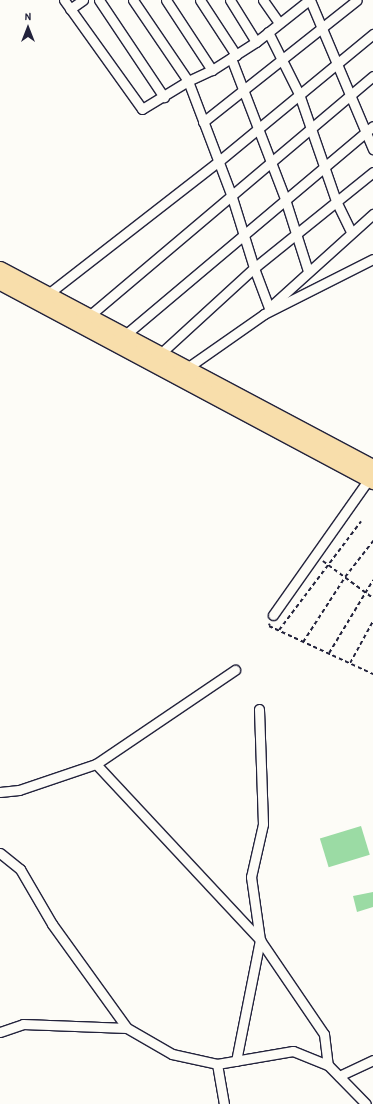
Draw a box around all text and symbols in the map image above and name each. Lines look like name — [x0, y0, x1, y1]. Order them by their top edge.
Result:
north arrow — [8, 8, 48, 48]
text: N — [25, 9, 31, 23]

